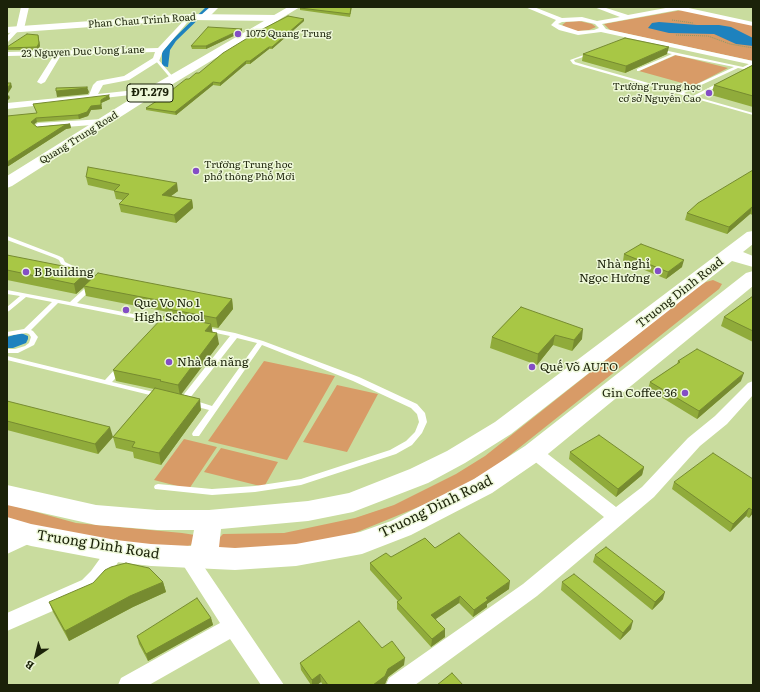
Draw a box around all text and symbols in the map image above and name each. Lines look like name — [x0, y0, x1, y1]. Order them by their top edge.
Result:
street label: Phan Chau Trinh Road — [88, 11, 196, 31]
place label: 1075 Quang Trung — [246, 28, 332, 40]
marker: 1075 Quang Trung — [233, 29, 243, 39]
street label: 23 Nguyen Duc Uong Lane — [21, 44, 145, 60]
place label: Trường Trung học cơ sở Nguyễn Cao — [613, 81, 701, 104]
road number: ĐT.279 — [127, 84, 173, 102]
marker: Trường Trung học cơ sở Nguyễn Cao — [704, 88, 714, 98]
street label: Quang Trung Road — [38, 109, 120, 167]
place label: Trường Trung học phổ thông Phố Mới — [204, 159, 295, 182]
marker: Trường Trung học phổ thông Phố Mới — [191, 166, 201, 176]
street label: Truong Dinh Road — [634, 255, 726, 331]
place label: Nhà nghỉ Ngọc Hương — [579, 257, 650, 285]
place label: B Building — [34, 265, 94, 279]
marker: Nhà nghỉ Ngọc Hương — [653, 266, 663, 276]
marker: B Building — [21, 267, 31, 277]
place label: Que Vo No 1 High School — [134, 296, 204, 324]
marker: Que Vo No 1 High School — [121, 305, 131, 315]
place label: Nhà đa năng — [177, 355, 249, 369]
marker: Nhà đa năng — [164, 357, 174, 367]
place label: Quế Võ AUTO — [540, 360, 618, 374]
marker: Quế Võ AUTO — [527, 362, 537, 372]
place label: Gin Coffee 36 — [602, 386, 677, 400]
marker: Gin Coffee 36 — [680, 388, 690, 398]
street label: Truong Dinh Road — [377, 472, 495, 542]
street label: Truong Dinh Road — [35, 527, 161, 563]
north arrow — [16, 636, 56, 676]
text: B — [21, 657, 37, 675]

